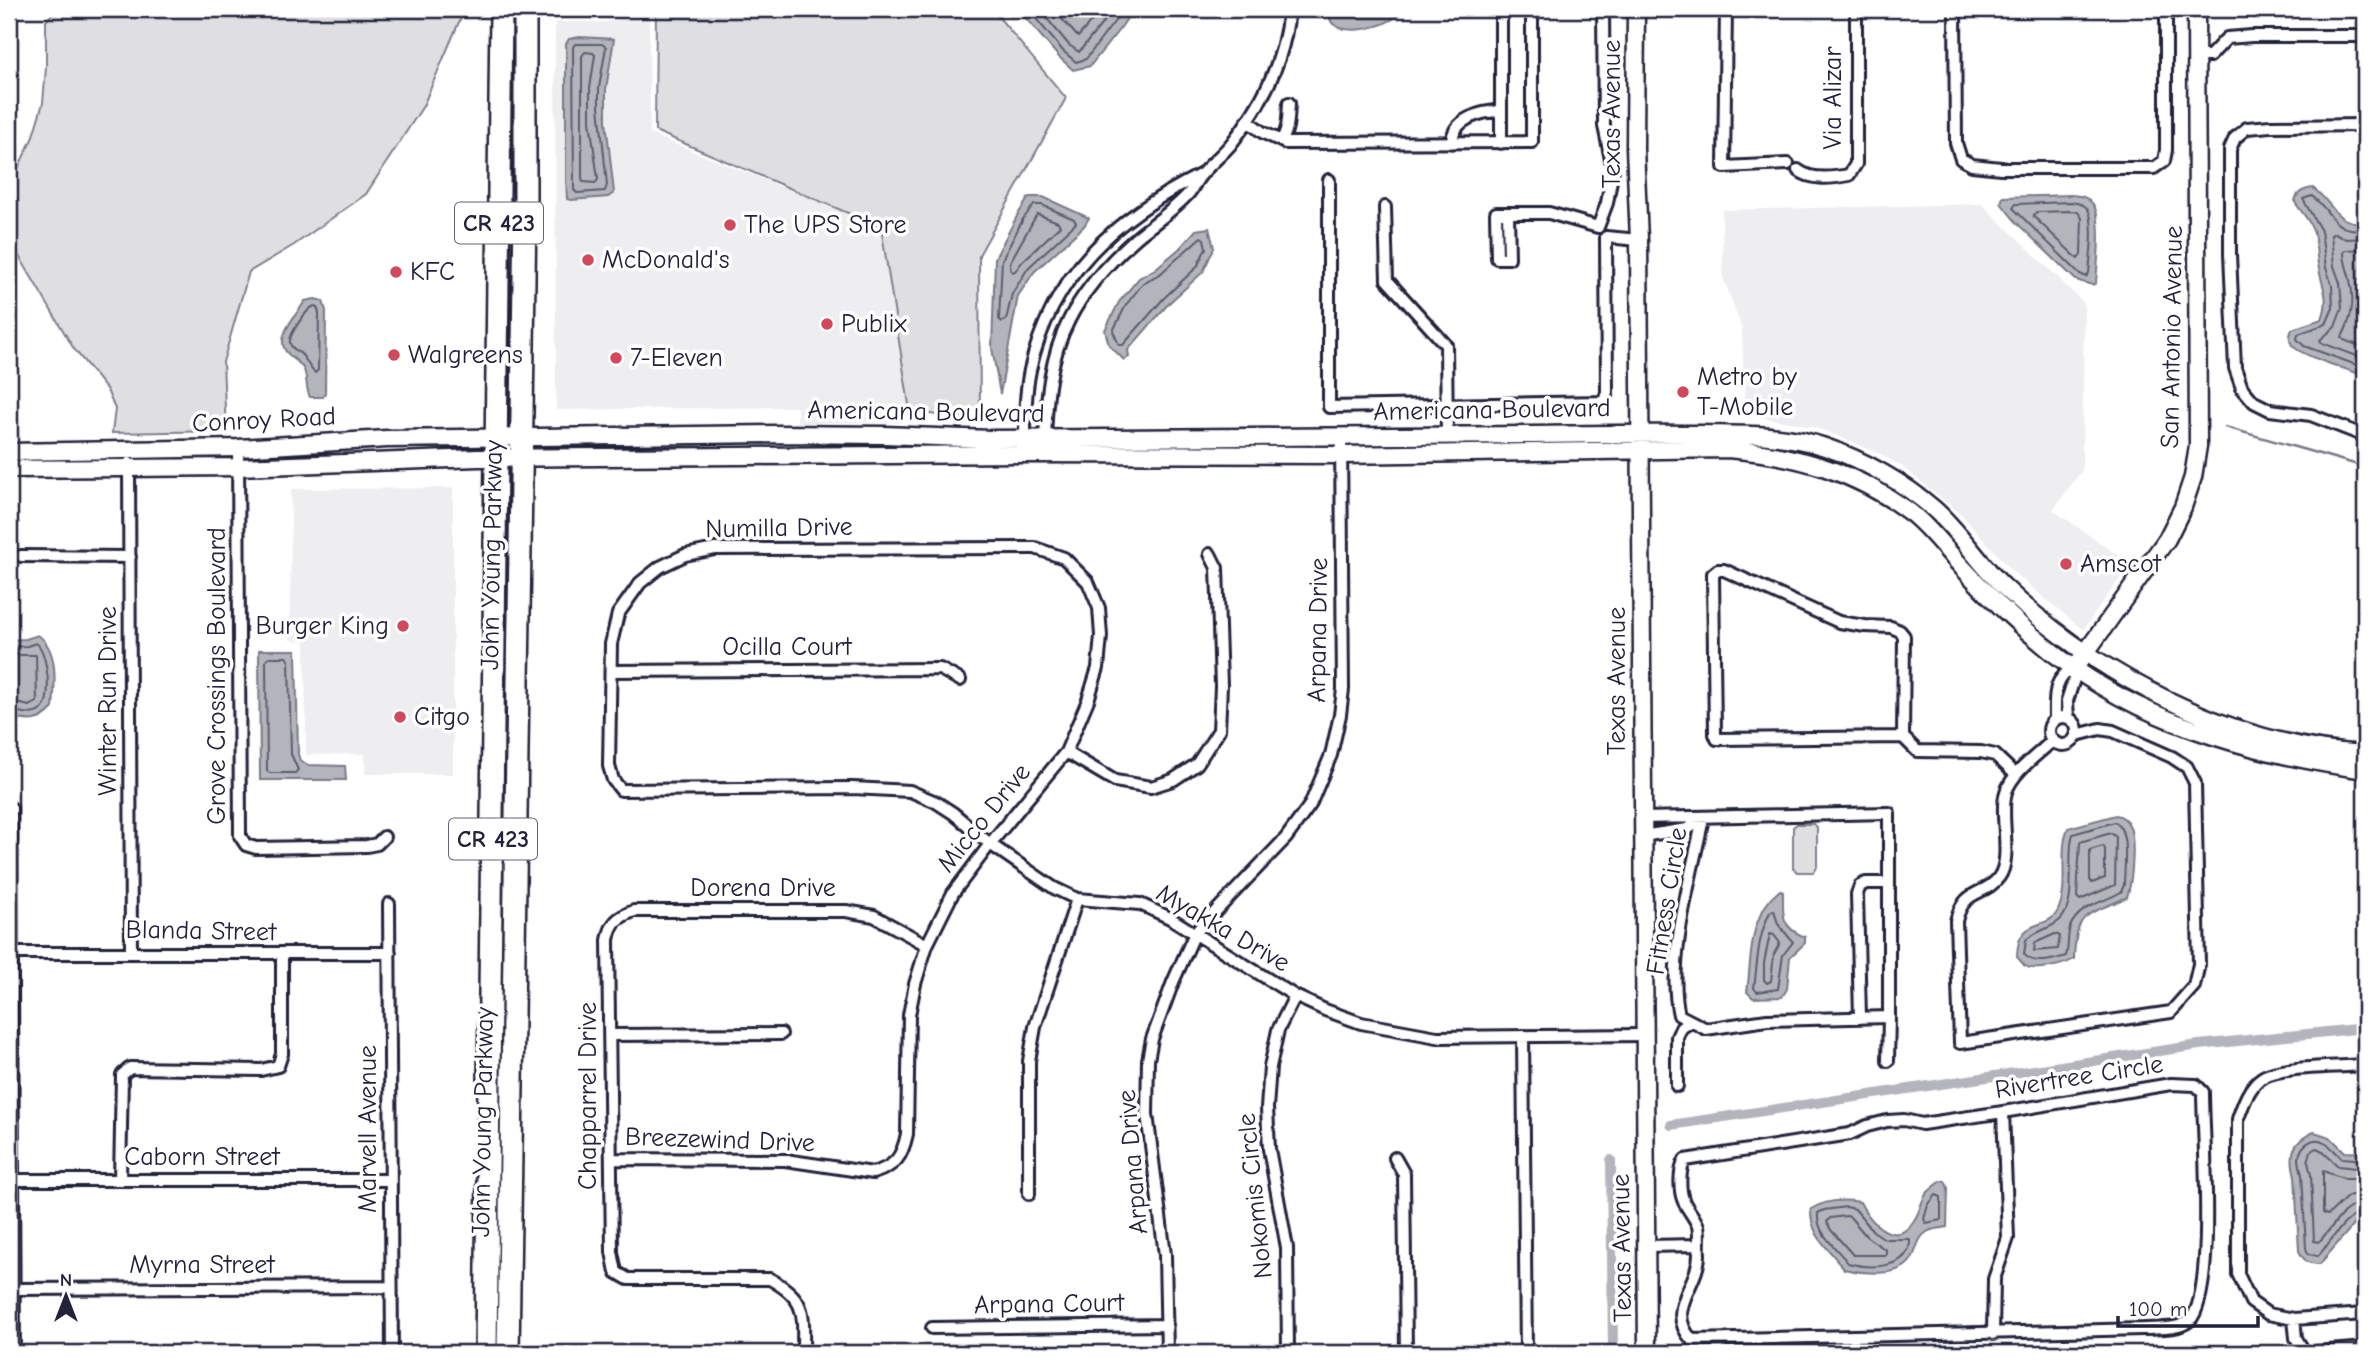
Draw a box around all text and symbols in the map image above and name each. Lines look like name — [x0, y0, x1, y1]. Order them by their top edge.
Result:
street label: Texas Avenue — [1597, 40, 1627, 188]
street label: Via Alizar — [1818, 46, 1848, 150]
road number: CR 423 — [455, 202, 543, 244]
place label: The UPS Store — [744, 210, 906, 240]
marker: The UPS Store — [722, 217, 738, 233]
street label: San Antonio Avenue — [2155, 225, 2189, 449]
place label: McDonald's — [602, 245, 730, 275]
marker: McDonald's — [580, 252, 596, 268]
place label: KFC — [410, 257, 455, 287]
marker: KFC — [388, 264, 404, 280]
place label: Publix — [841, 309, 907, 339]
marker: Publix — [819, 316, 835, 332]
place label: Walgreens — [408, 340, 523, 370]
place label: 7-Eleven — [630, 343, 723, 373]
marker: Walgreens — [386, 347, 402, 363]
marker: 7-Eleven — [608, 350, 624, 366]
place label: Metro by T-Mobile — [1697, 362, 1797, 422]
marker: Metro by T-Mobile — [1675, 384, 1691, 400]
street label: Americana Boulevard — [1373, 393, 1611, 427]
street label: Americana Boulevard — [807, 395, 1045, 429]
street label: Conroy Road — [191, 401, 337, 439]
street label: John Young Parkway — [475, 439, 509, 670]
street label: Numilla Drive — [705, 512, 853, 544]
street label: Grove Crossings Boulevard — [202, 527, 232, 825]
place label: Amscot — [2080, 549, 2162, 579]
marker: Amscot — [2058, 556, 2074, 572]
street label: Arpana Drive — [1302, 557, 1334, 703]
street label: Winter Run Drive — [93, 606, 123, 796]
street label: Texas Avenue — [1602, 607, 1632, 755]
place label: Burger King — [256, 611, 389, 641]
marker: Burger King — [395, 618, 411, 634]
street label: Ocilla Court — [722, 632, 853, 662]
place label: Citgo — [414, 702, 470, 732]
marker: Citgo — [392, 709, 408, 725]
street label: Micco Drive — [931, 758, 1037, 878]
road number: CR 423 — [449, 818, 537, 860]
street label: Fitness Circle — [1641, 825, 1693, 977]
street label: Dorena Drive — [690, 873, 836, 903]
street label: Myakka Drive — [1151, 878, 1295, 978]
street label: Blanda Street — [125, 915, 278, 947]
street label: Chapparrel Drive — [573, 1002, 603, 1190]
street label: John Young Parkway — [466, 1006, 500, 1237]
street label: Marvell Avenue — [353, 1045, 383, 1213]
street label: Rivertree Circle — [1993, 1049, 2165, 1105]
street label: Arpana Drive — [1112, 1088, 1154, 1236]
street label: Nokomis Circle — [1231, 1112, 1279, 1280]
street label: Breezewind Drive — [625, 1122, 815, 1158]
street label: Caborn Street — [124, 1142, 281, 1172]
street label: Texas Avenue — [1606, 1174, 1638, 1322]
street label: Myrna Street — [129, 1250, 276, 1280]
north arrow — [32, 1260, 102, 1330]
text: N — [60, 1269, 72, 1291]
scale bar — [2118, 1285, 2258, 1329]
street label: Arpana Court — [974, 1288, 1126, 1320]
text: 100 m — [2129, 1297, 2187, 1321]

